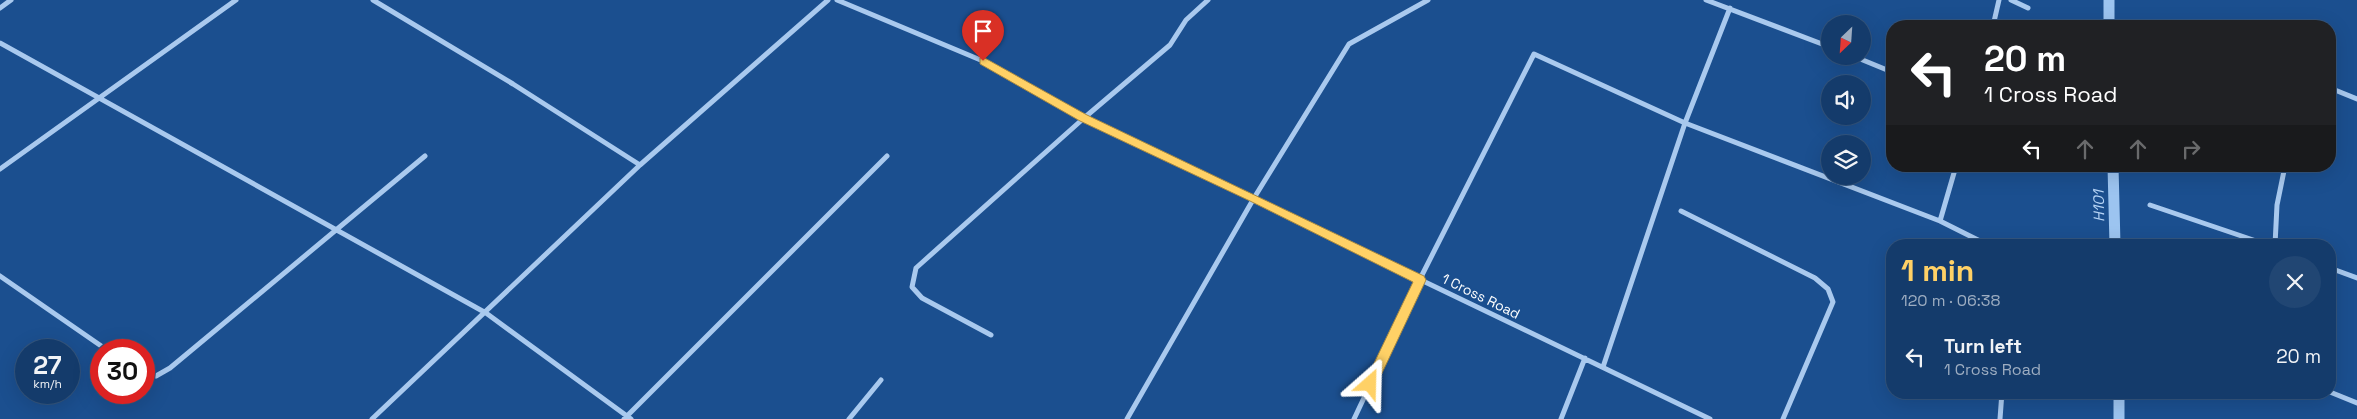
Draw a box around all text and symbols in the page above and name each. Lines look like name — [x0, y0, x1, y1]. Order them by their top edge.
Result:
pin — [962, 10, 1004, 61]
north arrow — [1821, 15, 1871, 65]
map controls — [1821, 15, 1871, 185]
icon: arrive — [969, 17, 997, 45]
text: 20 m — [1984, 37, 2066, 81]
icon: left — [1901, 40, 1966, 105]
button: sound — [1821, 75, 1871, 125]
text: 1 Cross Road — [1984, 80, 2117, 108]
button: layers — [1821, 135, 1871, 185]
icon: left — [2018, 135, 2046, 163]
icon: ahead — [2071, 135, 2099, 163]
icon: ahead — [2124, 135, 2152, 163]
icon: right — [2177, 135, 2205, 163]
water label: H101 — [2089, 188, 2108, 222]
text: 1 min — [1901, 251, 1974, 290]
button: close — [2269, 256, 2321, 308]
street label: 1 Cross Road — [1439, 269, 1523, 323]
text: 120 m · 06:38 — [1901, 290, 2000, 311]
text: Turn left — [1944, 334, 2022, 359]
speed limit sign: 30 — [90, 339, 155, 404]
icon: left — [1901, 343, 1929, 371]
text: 20 m — [2276, 344, 2321, 369]
text: 27 — [33, 349, 62, 381]
position arrow — [1343, 357, 1395, 409]
text: 1 Cross Road — [1944, 359, 2041, 380]
text: km/h — [33, 376, 62, 392]

